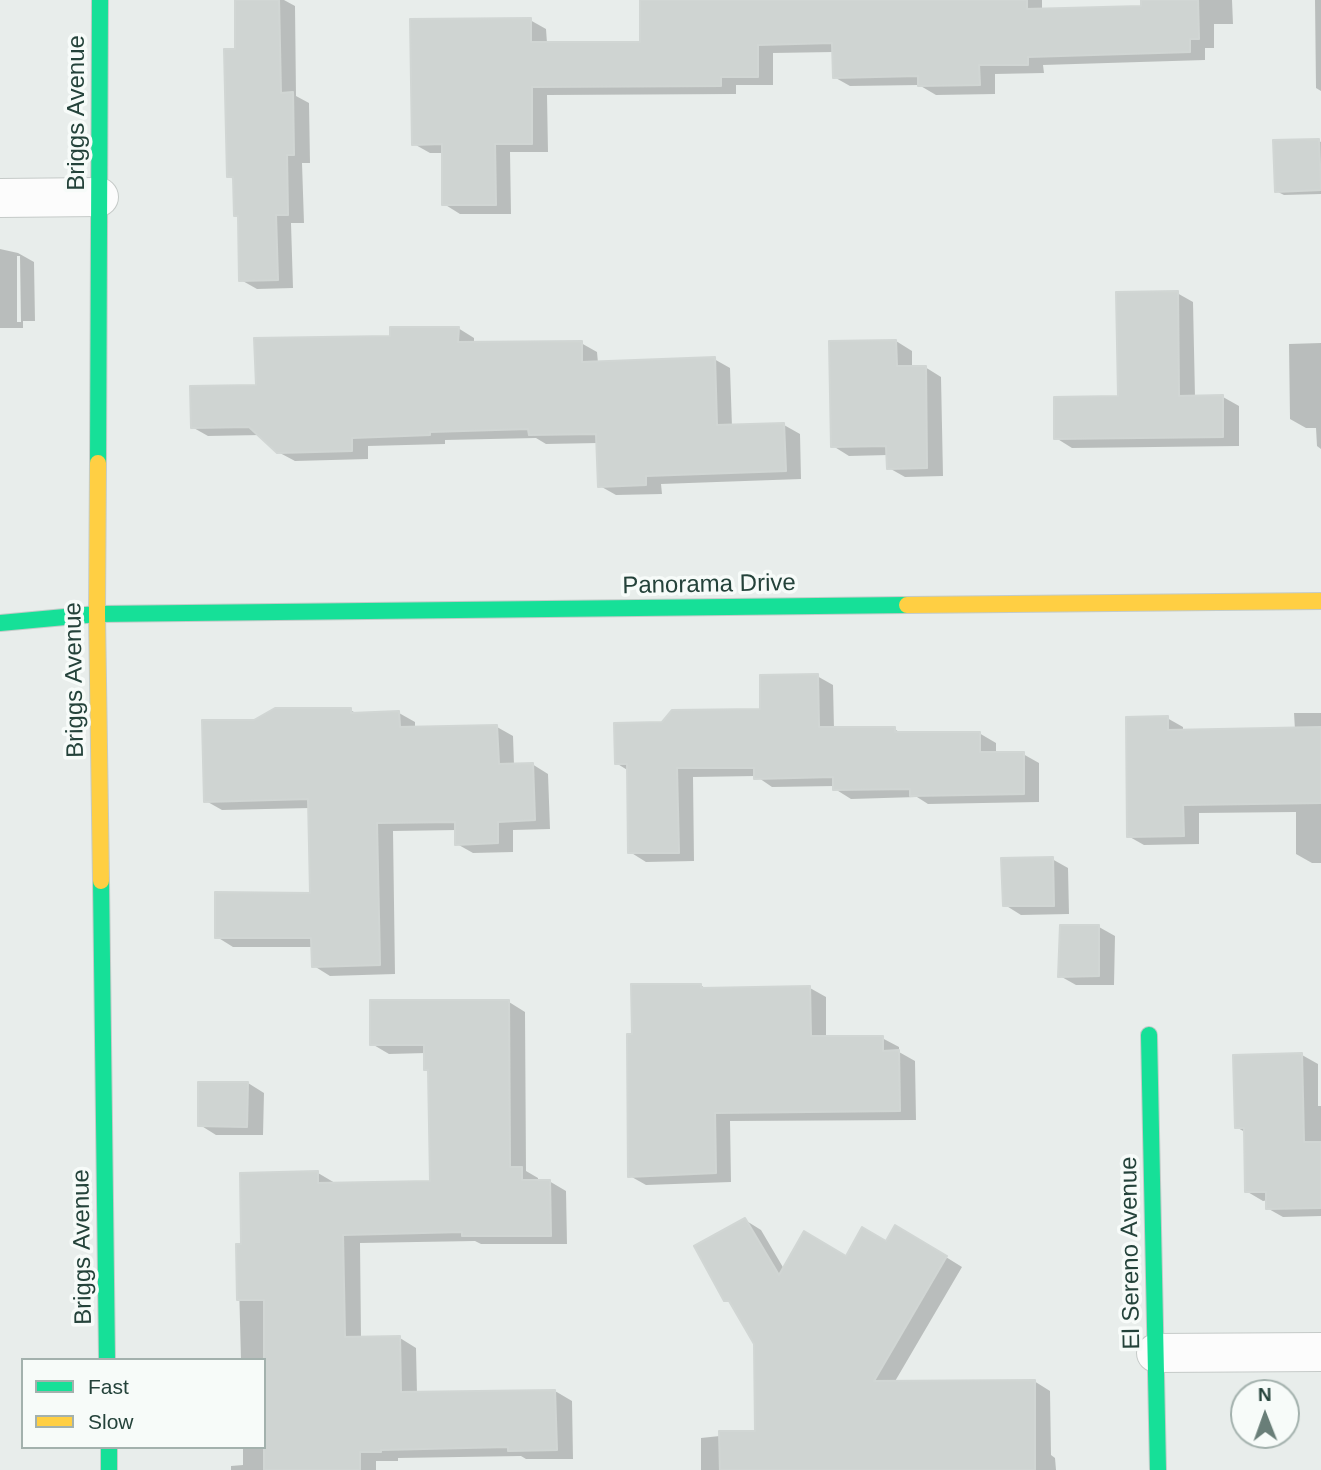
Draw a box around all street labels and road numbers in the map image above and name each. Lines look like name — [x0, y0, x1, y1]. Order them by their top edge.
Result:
street label: Briggs Avenue — [63, 35, 91, 191]
street label: Panorama Drive — [622, 569, 796, 601]
street label: Briggs Avenue — [59, 602, 91, 758]
street label: El Sereno Avenue — [1115, 1156, 1147, 1350]
street label: Briggs Avenue — [67, 1169, 99, 1325]

